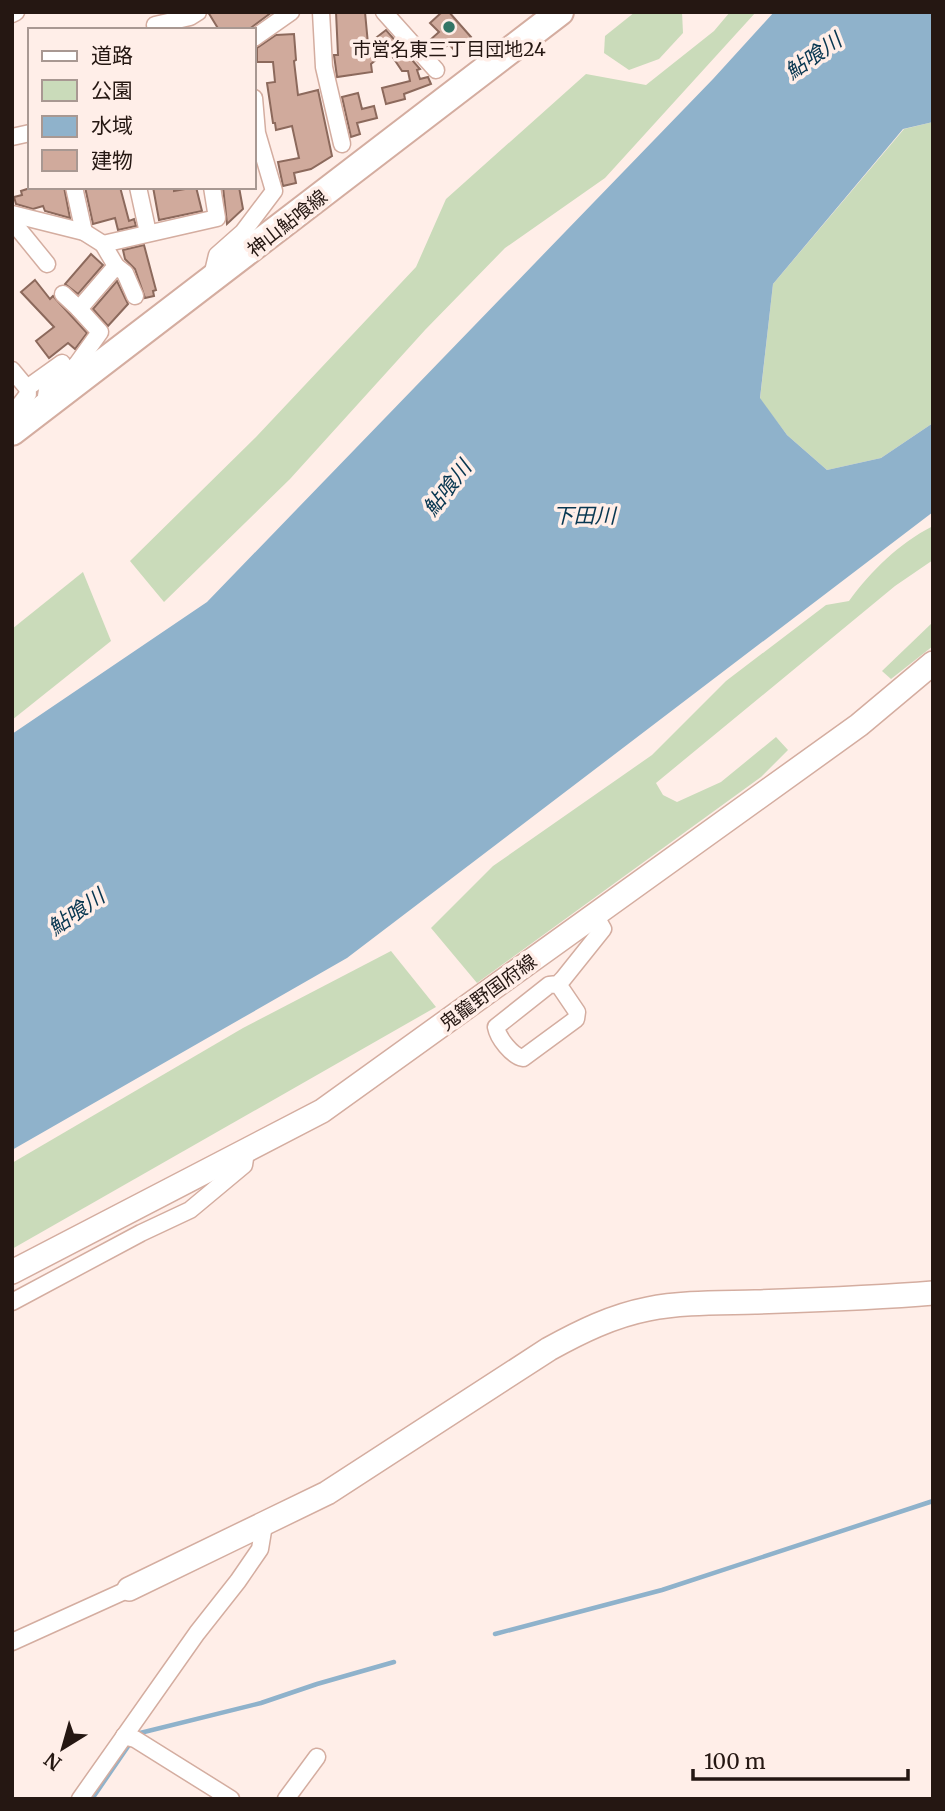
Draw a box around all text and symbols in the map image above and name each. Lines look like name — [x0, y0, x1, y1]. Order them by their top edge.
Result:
marker: 市営名東三丁目団地24 — [441, 19, 457, 35]
water label: 鮎喰川 — [779, 26, 848, 85]
legend — [28, 28, 256, 189]
place label: 市営名東三丁目団地24 — [352, 37, 546, 61]
text: 道路 — [91, 42, 133, 69]
text: 公園 — [91, 77, 133, 104]
text: 水域 — [91, 112, 133, 139]
text: 建物 — [91, 147, 133, 174]
street label: 神山鮎喰線 — [242, 184, 332, 262]
water label: 鮎喰川 — [417, 453, 478, 521]
water label: 下田川 — [553, 502, 617, 529]
water label: 鮎喰川 — [42, 882, 111, 941]
street label: 鬼籠野国府線 — [435, 949, 541, 1035]
north arrow — [28, 1713, 98, 1783]
scale bar — [693, 1738, 908, 1782]
text: N — [40, 1747, 66, 1776]
text: 100 m — [704, 1748, 766, 1775]

